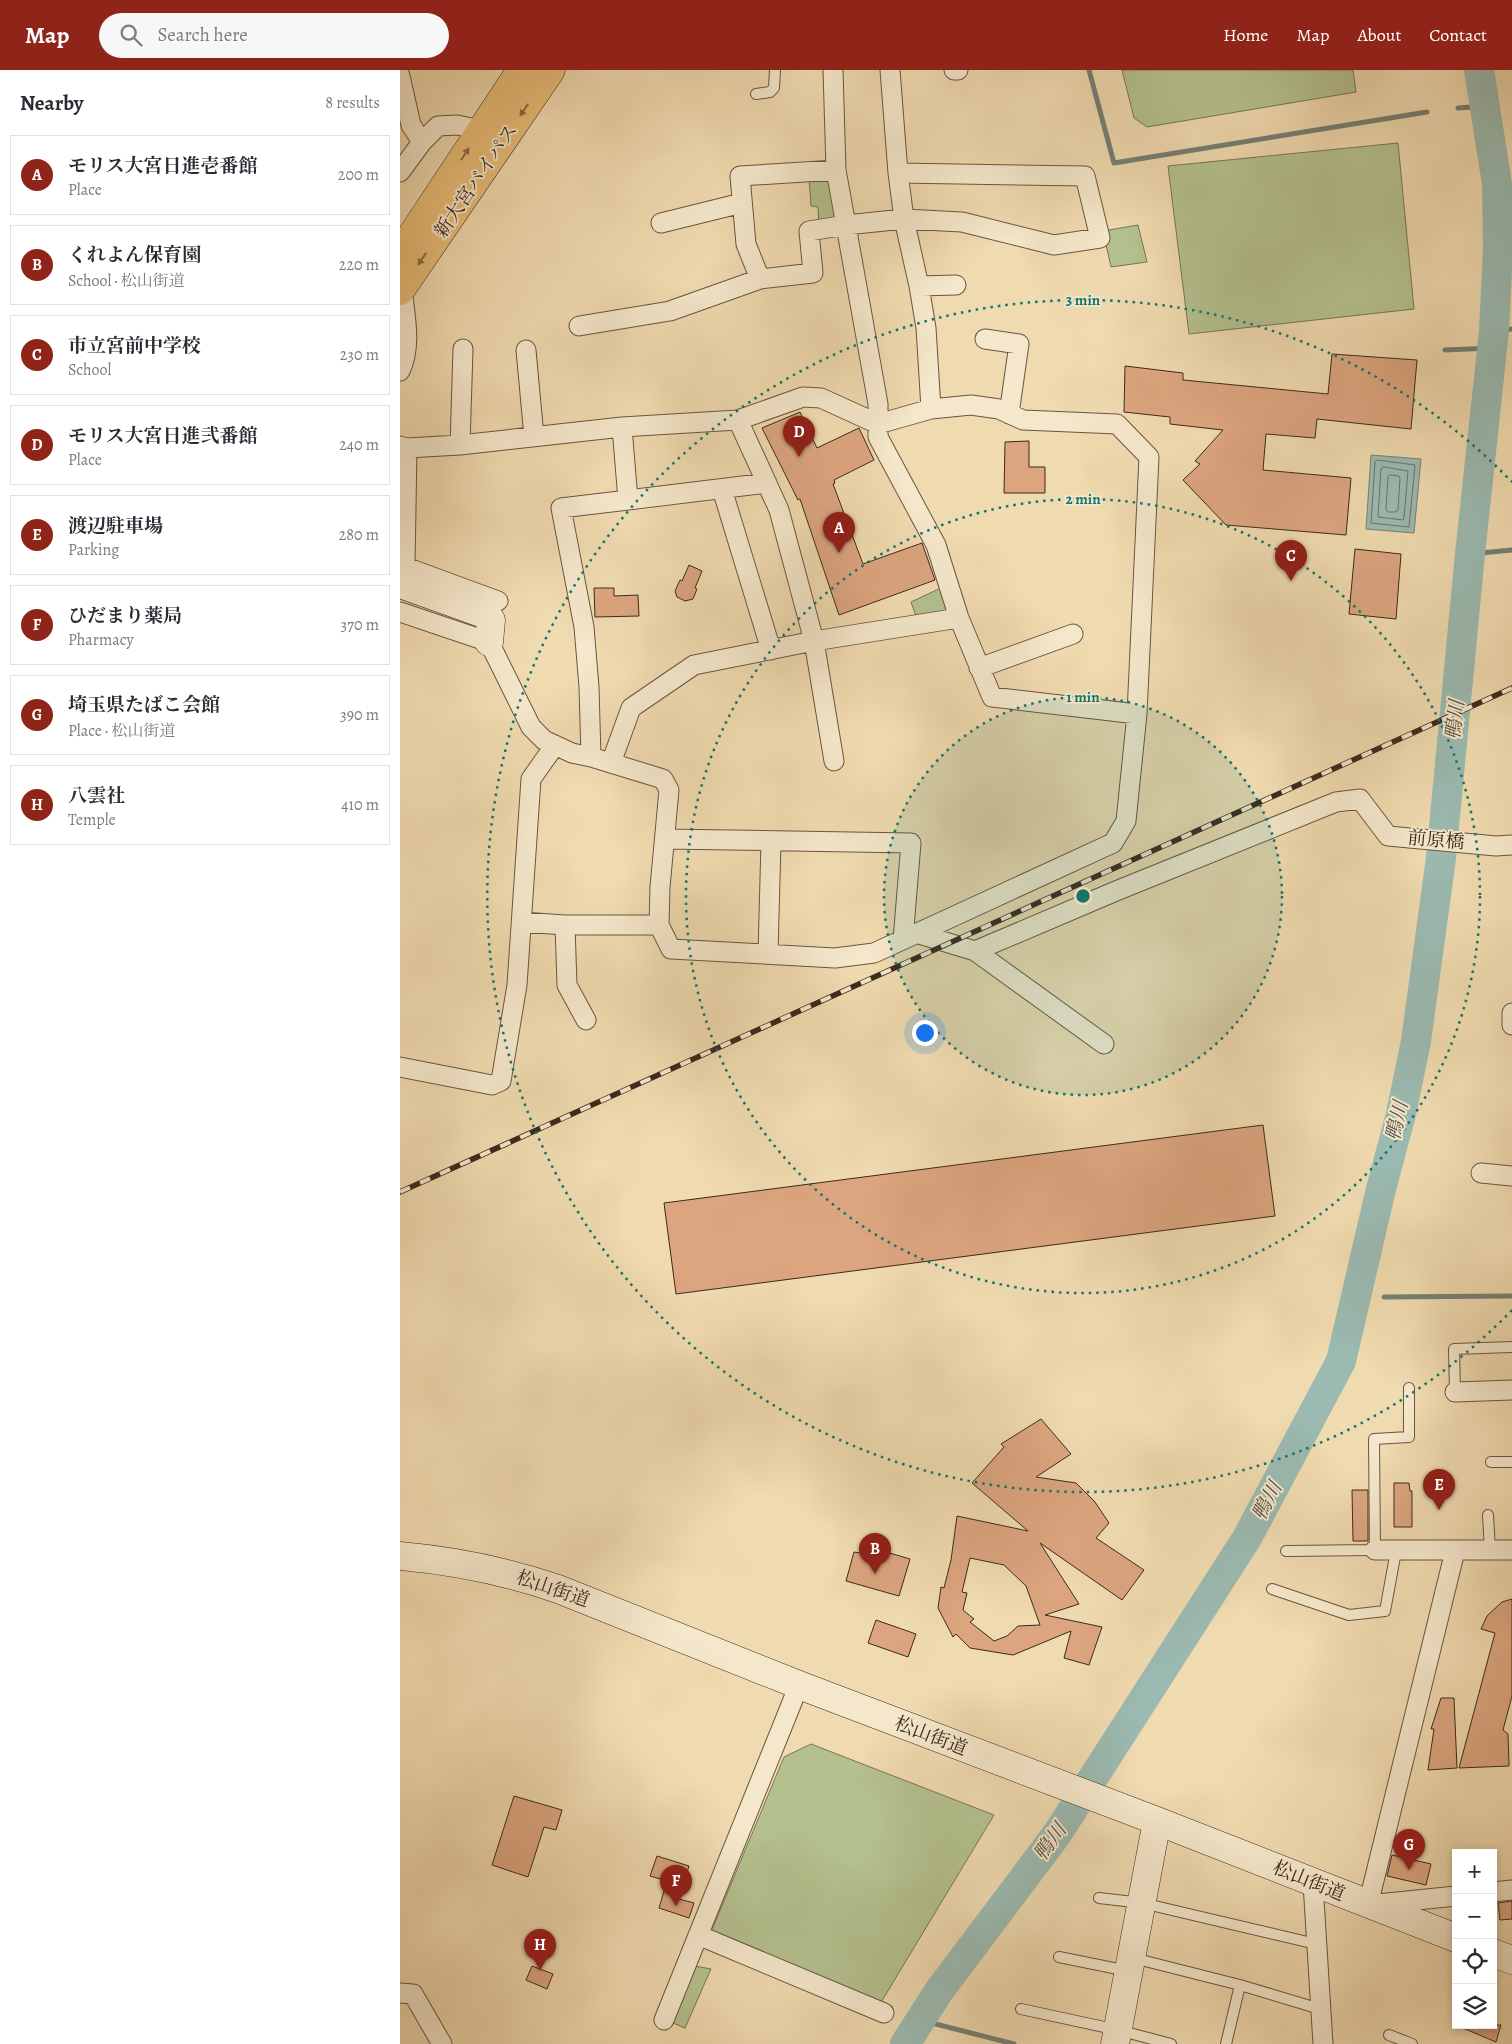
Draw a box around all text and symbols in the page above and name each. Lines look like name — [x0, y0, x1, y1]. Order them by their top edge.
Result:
search box — [99, 13, 449, 58]
text: Map — [25, 19, 69, 51]
icon: search — [117, 21, 145, 49]
text: Search here — [157, 22, 248, 48]
text: Home — [1223, 23, 1268, 47]
text: Map — [1296, 23, 1329, 47]
text: About — [1357, 23, 1401, 47]
text: Contact — [1429, 23, 1487, 47]
text: Nearby — [20, 89, 83, 117]
text: 8 results — [325, 92, 380, 114]
one-way arrow — [519, 103, 529, 117]
street label: 新大宮バイパス — [428, 119, 524, 243]
one-way arrow — [461, 147, 470, 161]
text: モリス大宮日進壱番館 — [68, 153, 258, 179]
text: A — [32, 164, 42, 186]
text: 200 m — [338, 164, 379, 186]
text: Place — [68, 179, 102, 201]
text: くれよん保育園 — [68, 242, 201, 268]
one-way arrow — [417, 252, 427, 266]
text: B — [32, 254, 42, 276]
text: 220 m — [339, 254, 379, 276]
text: School · 松山街道 — [68, 270, 185, 292]
text: 3 min — [1066, 290, 1101, 310]
text: 市立宮前中学校 — [68, 333, 201, 359]
text: C — [32, 344, 42, 366]
text: 230 m — [340, 344, 379, 366]
text: School — [68, 359, 111, 381]
pin: D — [783, 416, 815, 457]
text: モリス大宮日進弐番館 — [68, 423, 258, 449]
text: D — [31, 434, 43, 456]
text: 240 m — [339, 434, 379, 456]
text: Place — [68, 449, 102, 471]
text: 2 min — [1065, 489, 1101, 509]
pin: A — [823, 512, 855, 553]
text: 渡辺駐車場 — [68, 513, 163, 539]
text: E — [32, 524, 42, 546]
text: 280 m — [339, 524, 379, 546]
text: Parking — [68, 539, 119, 561]
pin: C — [1275, 540, 1307, 581]
text: ひだまり薬局 — [68, 603, 182, 629]
text: F — [33, 614, 41, 636]
text: 370 m — [341, 614, 379, 636]
text: Pharmacy — [68, 629, 134, 651]
text: 1 min — [1066, 687, 1100, 707]
text: 埼玉県たばこ会館 — [68, 692, 220, 718]
water label: 鴨川 — [1439, 697, 1471, 741]
text: G — [32, 704, 42, 726]
text: 390 m — [340, 704, 379, 726]
text: Place · 松山街道 — [68, 720, 175, 742]
text: 八雲社 — [68, 783, 125, 809]
text: H — [31, 794, 43, 816]
text: 410 m — [341, 794, 379, 816]
text: Temple — [68, 809, 116, 831]
street label: 前原橋 — [1406, 825, 1466, 855]
centre of rings — [1074, 887, 1092, 905]
your location — [912, 1020, 938, 1046]
water label: 鴨川 — [1379, 1097, 1415, 1144]
pin: E — [1423, 1469, 1455, 1510]
water label: 鴨川 — [1246, 1475, 1289, 1525]
pin: B — [859, 1533, 891, 1574]
street label: 松山街道 — [513, 1564, 593, 1614]
street label: 松山街道 — [891, 1710, 971, 1762]
water label: 鴨川 — [1027, 1816, 1074, 1866]
pin: G — [1393, 1829, 1425, 1870]
map controls — [1452, 1849, 1497, 2029]
button: + — [1452, 1849, 1497, 1894]
street label: 松山街道 — [1269, 1855, 1349, 1907]
pin: F — [660, 1865, 692, 1906]
button: − — [1452, 1894, 1497, 1939]
pin: H — [524, 1929, 556, 1970]
button: locate — [1452, 1939, 1497, 1984]
button: layers — [1452, 1984, 1497, 2029]

